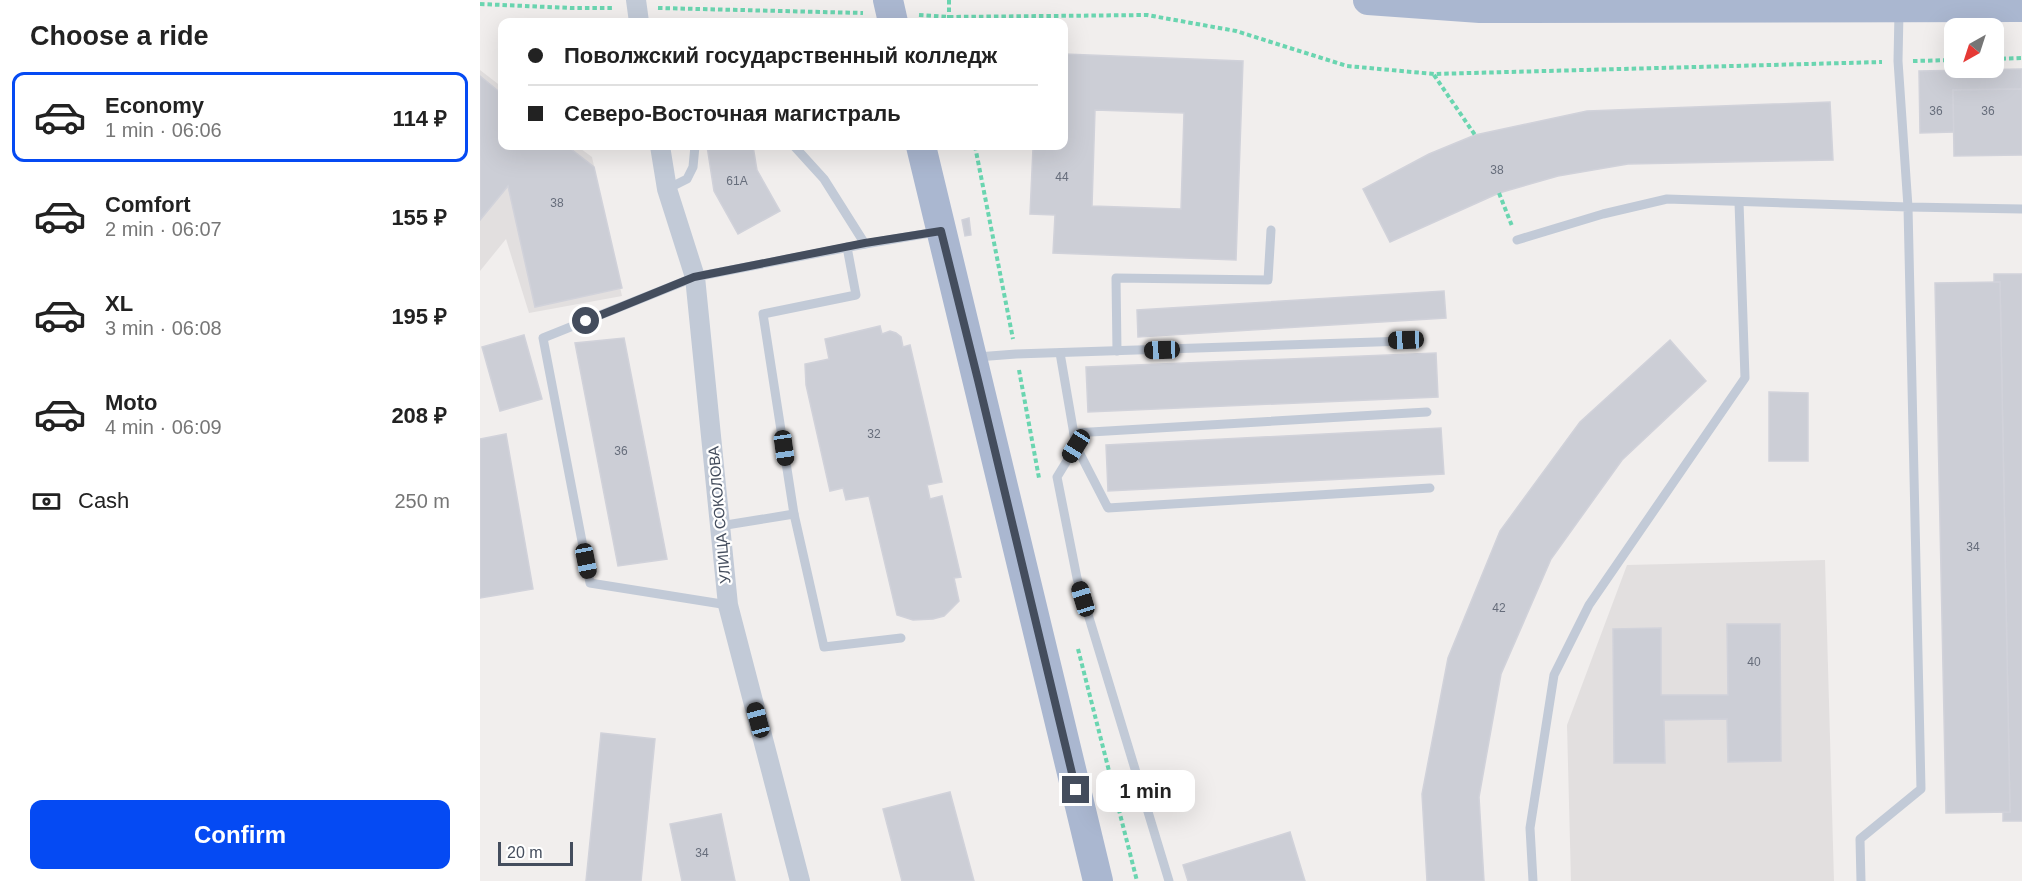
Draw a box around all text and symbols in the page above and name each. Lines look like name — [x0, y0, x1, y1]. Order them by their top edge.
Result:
north arrow — [1944, 18, 2004, 78]
map controls — [1944, 18, 2004, 78]
text: Choose a ride — [30, 21, 209, 51]
text: Поволжский государственный колледж — [564, 43, 997, 68]
icon: car — [33, 90, 87, 144]
text: Economy — [105, 93, 204, 118]
text: Северо-Восточная магистраль — [564, 101, 901, 126]
house number: 36 — [1929, 104, 1943, 118]
house number: 36 — [1981, 104, 1995, 118]
text: 114 ₽ — [393, 106, 447, 131]
text: 1 min · 06:06 — [105, 119, 222, 141]
house number: 38 — [1490, 163, 1504, 177]
house number: 44 — [1055, 170, 1069, 184]
house number: 61А — [726, 174, 748, 188]
icon: car — [33, 189, 87, 243]
text: Comfort — [105, 192, 191, 217]
house number: 38 — [550, 196, 564, 210]
text: 155 ₽ — [391, 205, 447, 230]
text: 2 min · 06:07 — [105, 218, 222, 240]
icon: car — [33, 288, 87, 342]
text: XL — [105, 291, 133, 316]
text: 195 ₽ — [391, 304, 447, 329]
route start — [572, 307, 599, 334]
text: 3 min · 06:08 — [105, 317, 222, 339]
car — [1388, 330, 1424, 350]
car — [1144, 340, 1180, 360]
icon: car — [33, 387, 87, 441]
text: Moto — [105, 390, 158, 415]
text: 208 ₽ — [391, 403, 447, 428]
text: 4 min · 06:09 — [105, 416, 222, 438]
car — [1059, 426, 1093, 466]
house number: 32 — [867, 427, 881, 441]
car — [773, 429, 795, 467]
house number: 36 — [614, 444, 628, 458]
street label: УЛИЦА СОКОЛОВА — [705, 445, 733, 585]
icon: cash — [30, 485, 63, 518]
text: Cash — [78, 488, 129, 513]
text: 250 m — [394, 490, 450, 512]
house number: 34 — [1966, 540, 1980, 554]
car — [574, 542, 598, 580]
car — [1069, 579, 1097, 619]
house number: 42 — [1492, 601, 1506, 615]
house number: 40 — [1747, 655, 1761, 669]
car — [745, 700, 771, 740]
callout: 1 min — [1097, 769, 1196, 811]
route end — [1062, 776, 1089, 803]
text: 1 min — [1119, 780, 1172, 802]
button: Confirm — [30, 800, 450, 869]
scale bar — [498, 839, 573, 866]
text: 20 m — [507, 844, 543, 861]
house number: 34 — [695, 846, 709, 860]

